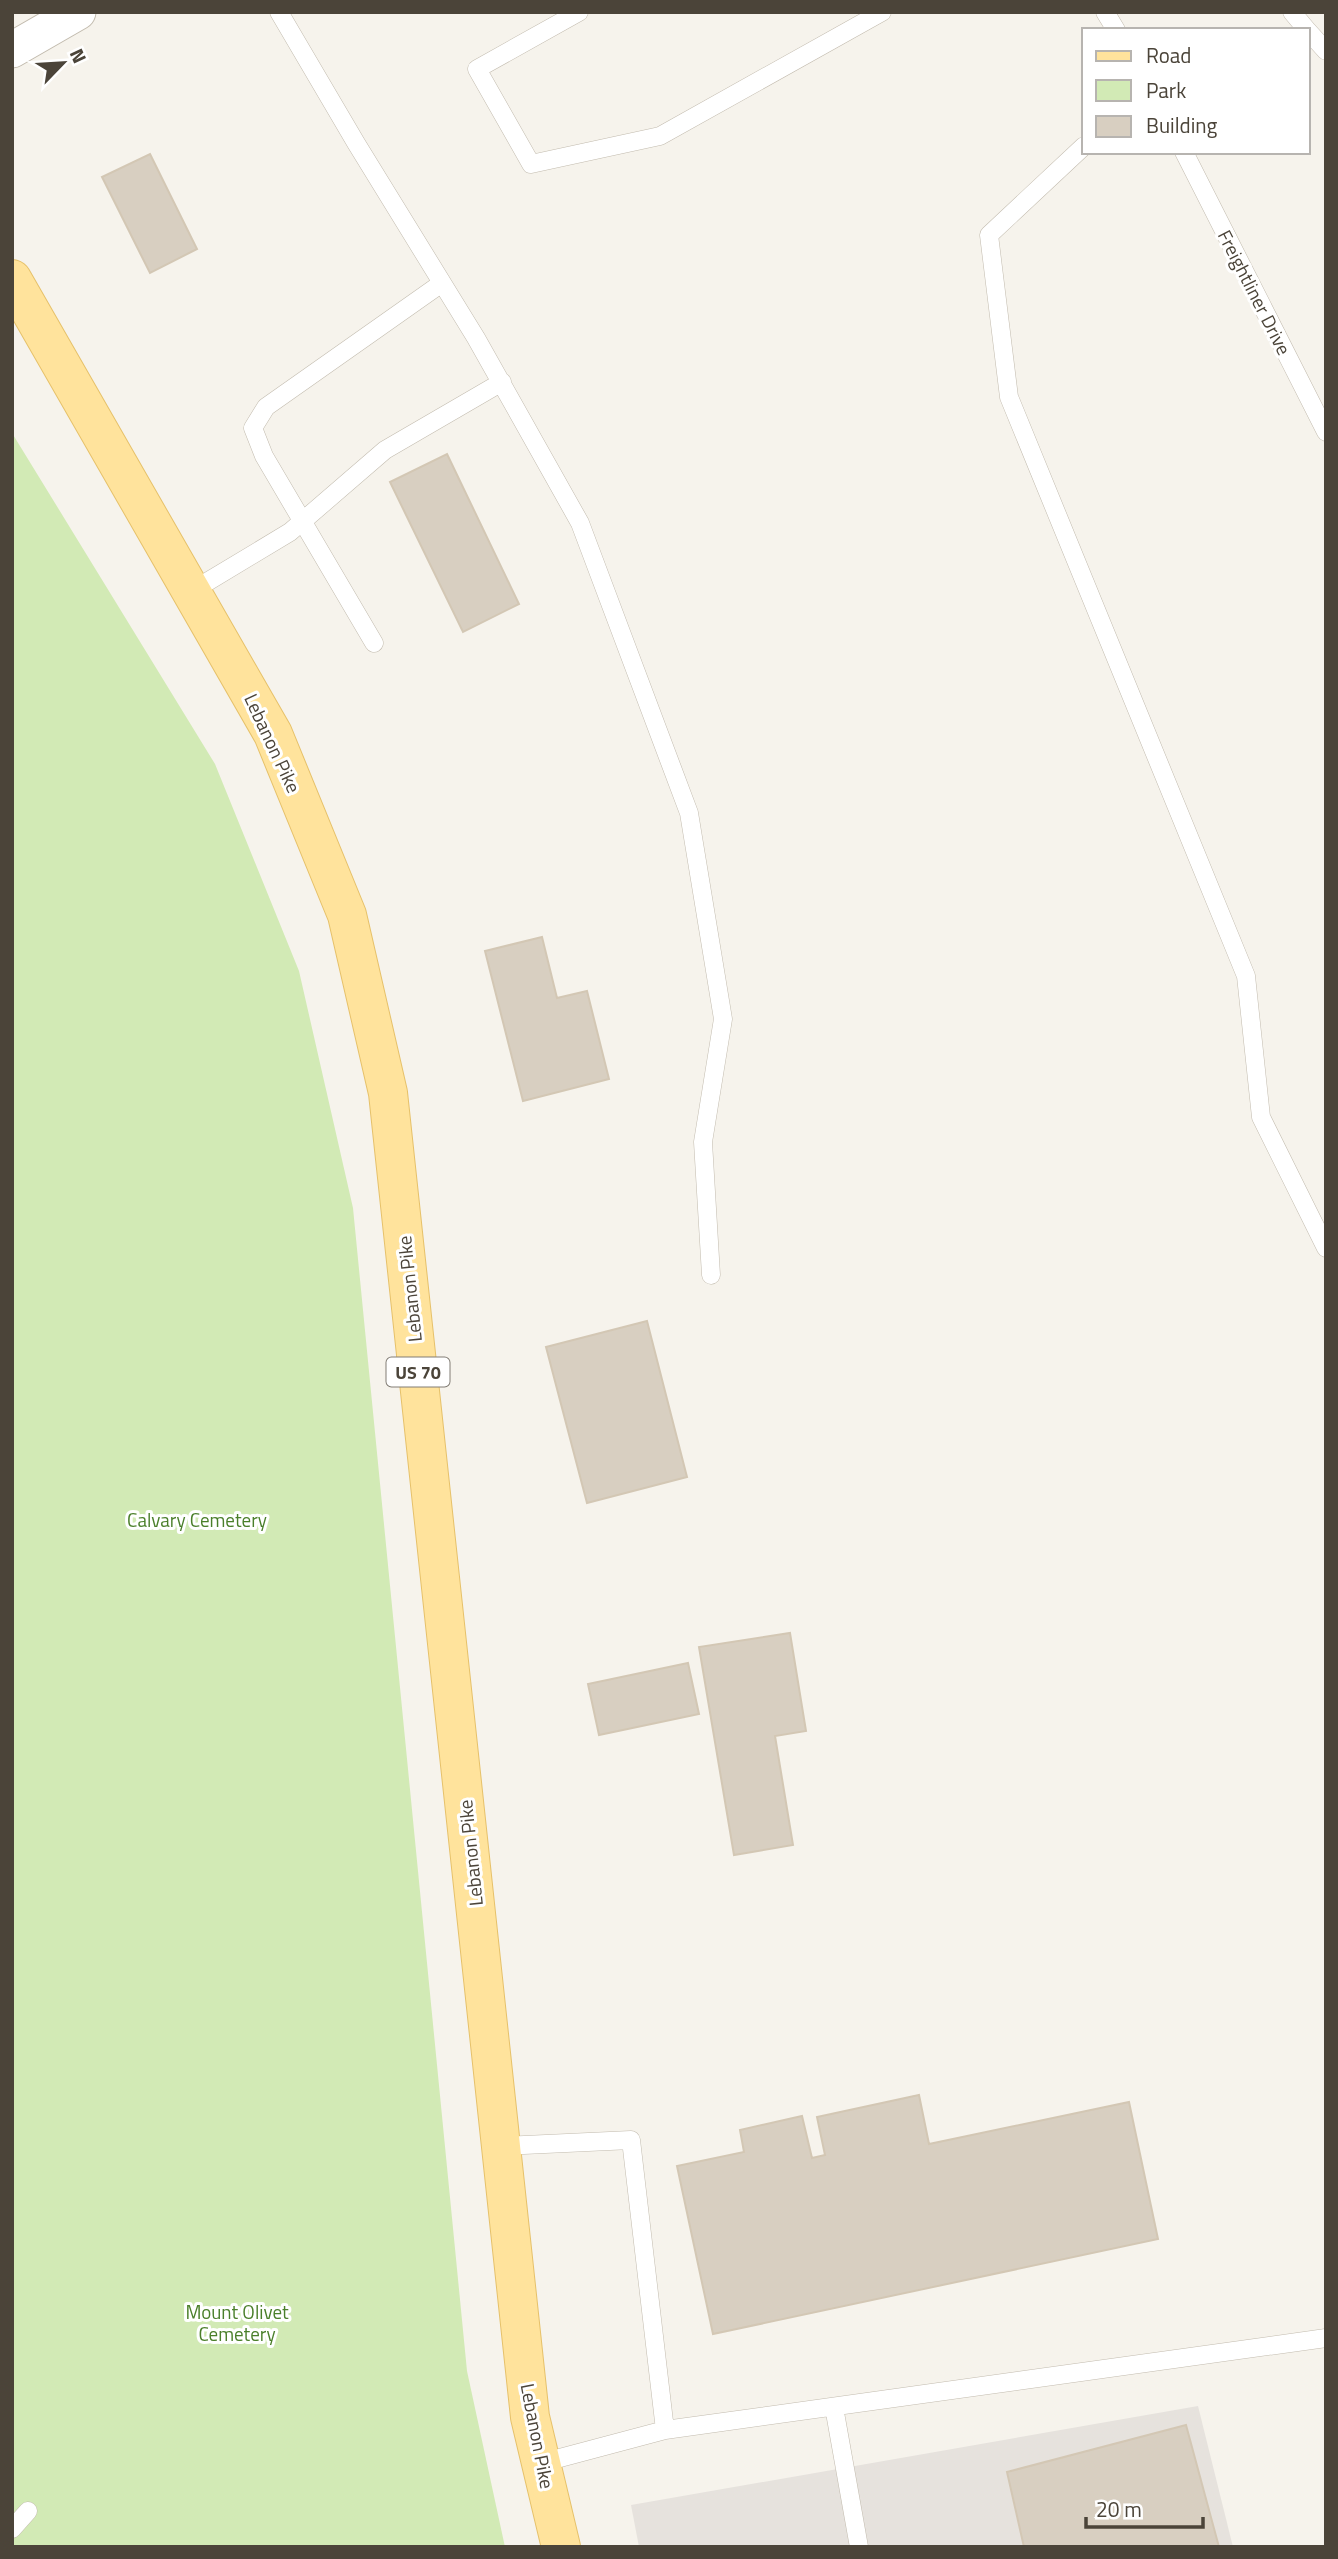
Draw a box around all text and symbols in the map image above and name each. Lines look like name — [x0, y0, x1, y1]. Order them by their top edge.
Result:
north arrow — [28, 28, 98, 98]
legend — [1082, 28, 1310, 154]
text: Road — [1146, 39, 1191, 71]
text: N — [63, 44, 95, 68]
text: Park — [1146, 74, 1186, 106]
text: Building — [1146, 109, 1218, 141]
street label: Freightliner Drive — [1211, 224, 1299, 360]
street label: Lebanon Pike — [237, 689, 309, 797]
street label: Lebanon Pike — [389, 1234, 429, 1344]
road number: US 70 — [386, 1358, 450, 1386]
park label: Calvary Cemetery — [127, 1505, 267, 1534]
street label: Lebanon Pike — [450, 1798, 490, 1908]
park label: Mount Olivet Cemetery — [185, 2297, 289, 2348]
street label: Lebanon Pike — [514, 2381, 562, 2491]
scale bar — [1086, 2486, 1203, 2530]
text: 20 m — [1096, 2493, 1142, 2525]

